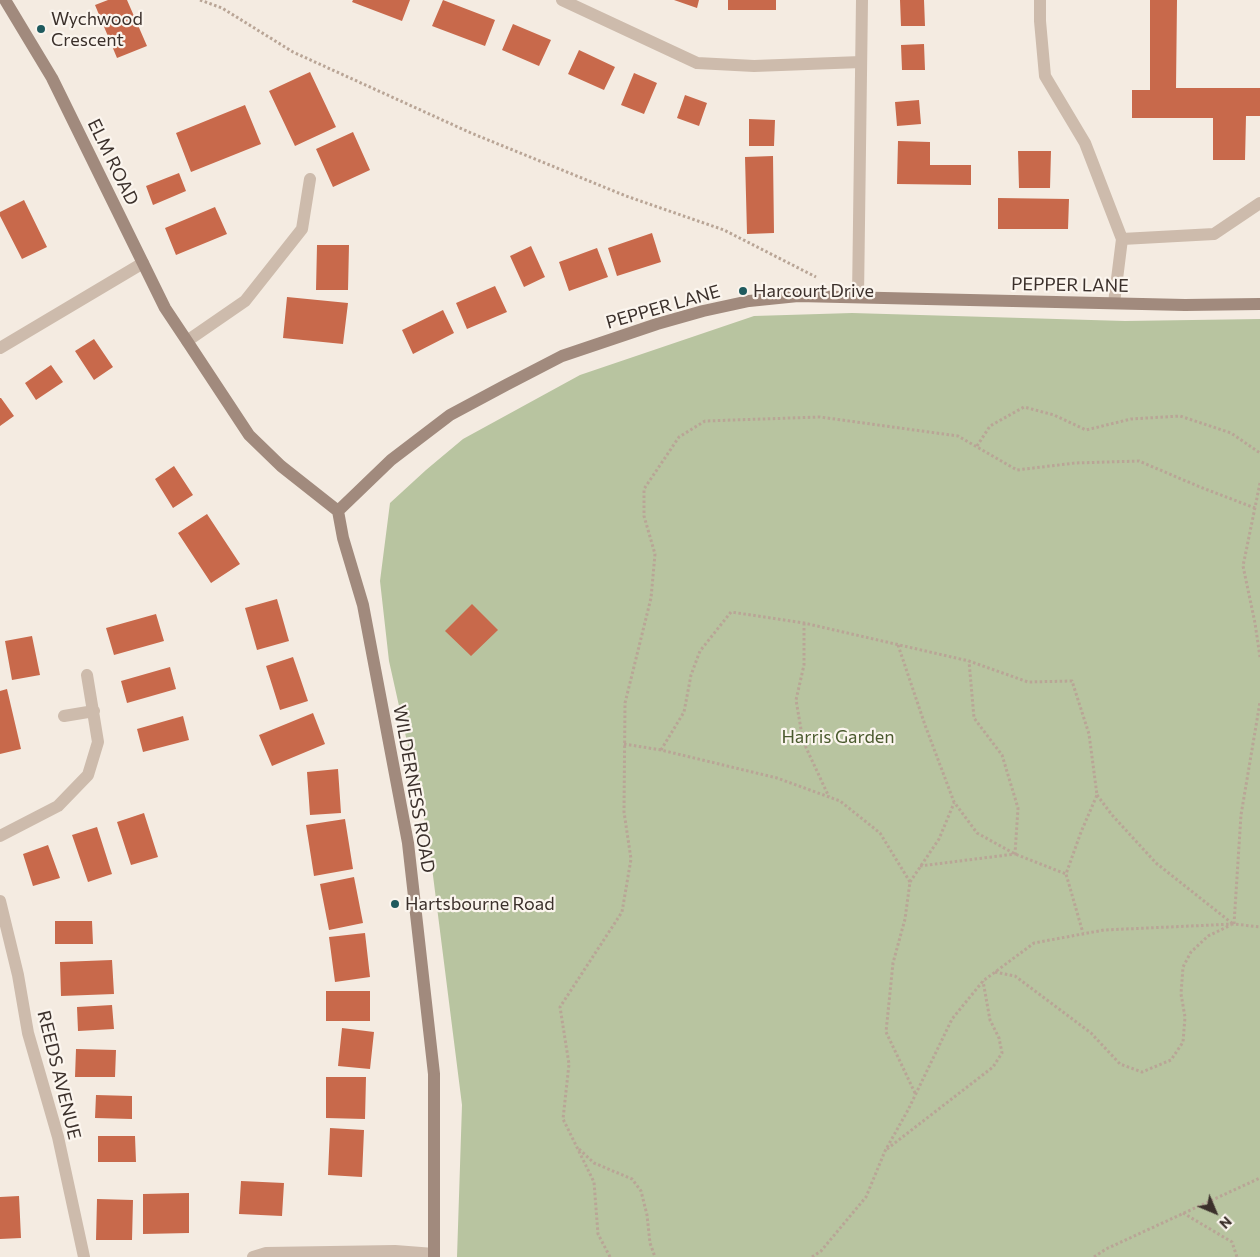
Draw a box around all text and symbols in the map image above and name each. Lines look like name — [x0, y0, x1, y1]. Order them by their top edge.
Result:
place label: Wychwood Crescent — [51, 8, 143, 50]
marker: Wychwood Crescent — [35, 23, 47, 35]
street label: ELM ROAD — [83, 115, 143, 209]
street label: PEPPER LANE — [1011, 273, 1129, 297]
street label: PEPPER LANE — [603, 280, 723, 334]
place label: Harcourt Drive — [753, 280, 874, 302]
marker: Harcourt Drive — [737, 285, 749, 297]
street label: WILDERNESS ROAD — [389, 703, 439, 875]
park label: Harris Garden — [781, 726, 895, 748]
place label: Hartsbourne Road — [405, 893, 555, 915]
marker: Hartsbourne Road — [389, 898, 401, 910]
street label: REEDS AVENUE — [33, 1008, 85, 1142]
north arrow — [1190, 1187, 1240, 1237]
text: N — [1216, 1213, 1236, 1233]

